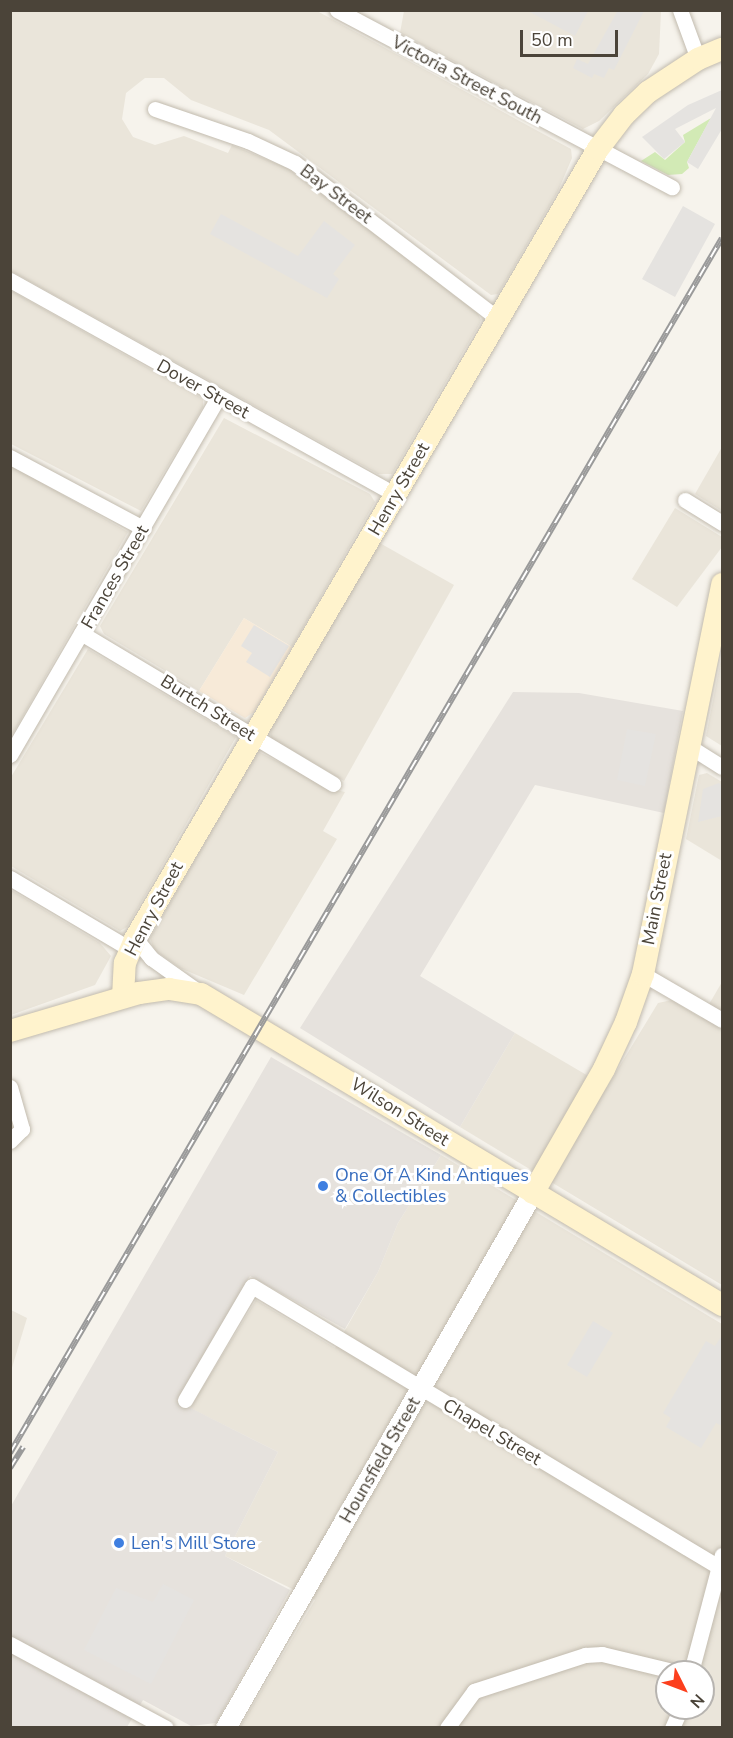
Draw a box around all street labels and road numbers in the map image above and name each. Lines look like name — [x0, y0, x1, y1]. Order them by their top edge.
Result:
street label: Victoria Street South — [388, 31, 546, 129]
street label: Bay Street — [296, 160, 376, 228]
street label: Dover Street — [153, 355, 253, 423]
street label: Henry Street — [364, 439, 434, 539]
street label: Frances Street — [77, 521, 153, 633]
street label: Burtch Street — [157, 670, 259, 746]
street label: Main Street — [638, 851, 676, 947]
street label: Henry Street — [120, 858, 188, 960]
street label: Wilson Street — [347, 1073, 453, 1151]
street label: Hounsfield Street — [335, 1393, 425, 1527]
street label: Chapel Street — [439, 1394, 545, 1470]

